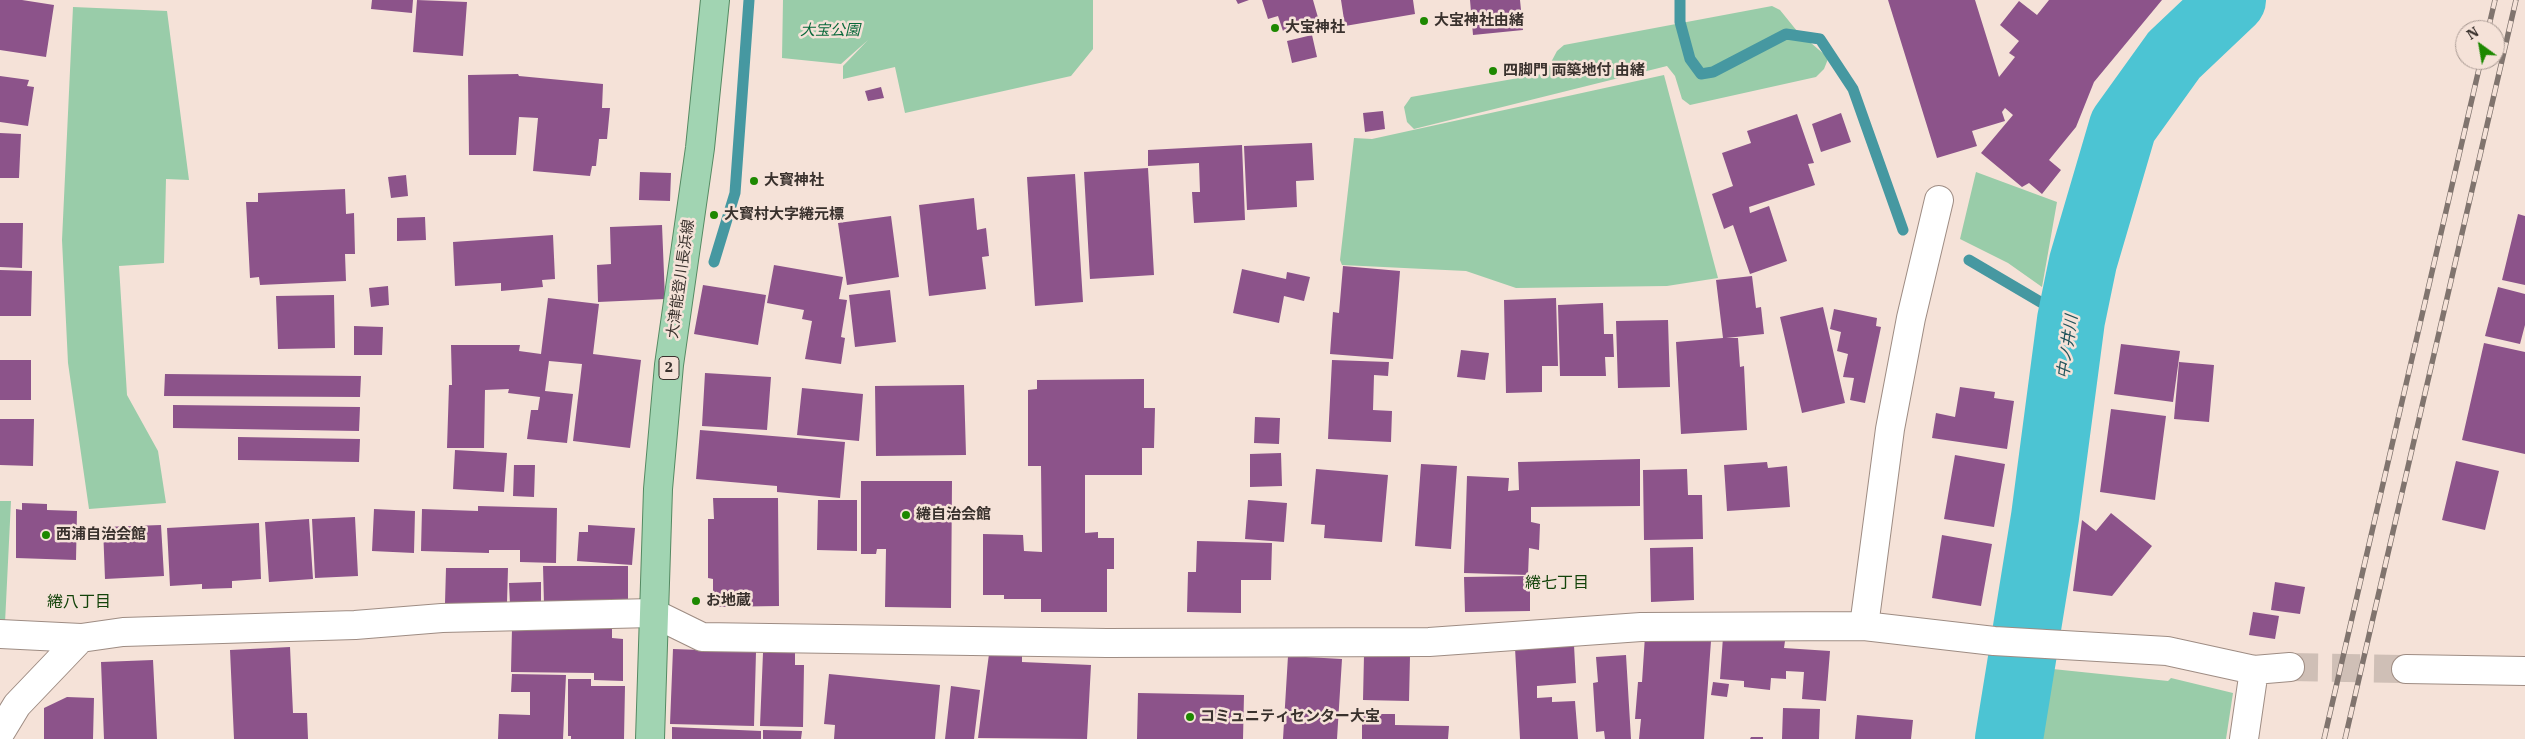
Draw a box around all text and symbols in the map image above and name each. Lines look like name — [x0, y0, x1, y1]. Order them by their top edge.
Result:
place label: 大宝神社由緒 — [1434, 12, 1524, 30]
marker: 大宝神社由緒 — [1418, 15, 1430, 27]
place label: 大宝神社 — [1285, 19, 1345, 37]
north arrow — [2455, 20, 2505, 70]
park label: 大宝公園 — [800, 22, 860, 40]
marker: 大宝神社 — [1269, 22, 1281, 34]
text: N — [2463, 23, 2482, 44]
place label: 四脚門 両築地付 由緒 — [1503, 62, 1645, 80]
marker: 四脚門 両築地付 由緒 — [1487, 65, 1499, 77]
place label: 大寳神社 — [764, 172, 824, 190]
marker: 大寳神社 — [748, 175, 760, 187]
place label: 大寳村大字綣元標 — [724, 206, 844, 224]
marker: 大寳村大字綣元標 — [708, 209, 720, 221]
street label: 大津能登川長浜線 — [664, 218, 698, 340]
water label: 中ノ井川 — [2054, 314, 2082, 380]
road number: 2 — [659, 356, 679, 379]
place label: 綣自治会館 — [916, 506, 991, 524]
marker: 綣自治会館 — [900, 509, 912, 521]
place label: 西浦自治会館 — [56, 526, 146, 544]
marker: 西浦自治会館 — [40, 529, 52, 541]
district label: 綣七丁目 — [1525, 573, 1589, 593]
district label: 綣八丁目 — [47, 592, 111, 612]
place label: お地蔵 — [706, 592, 751, 610]
marker: お地蔵 — [690, 595, 702, 607]
place label: コミュニティセンター大宝 — [1200, 708, 1380, 726]
marker: コミュニティセンター大宝 — [1184, 711, 1196, 723]

